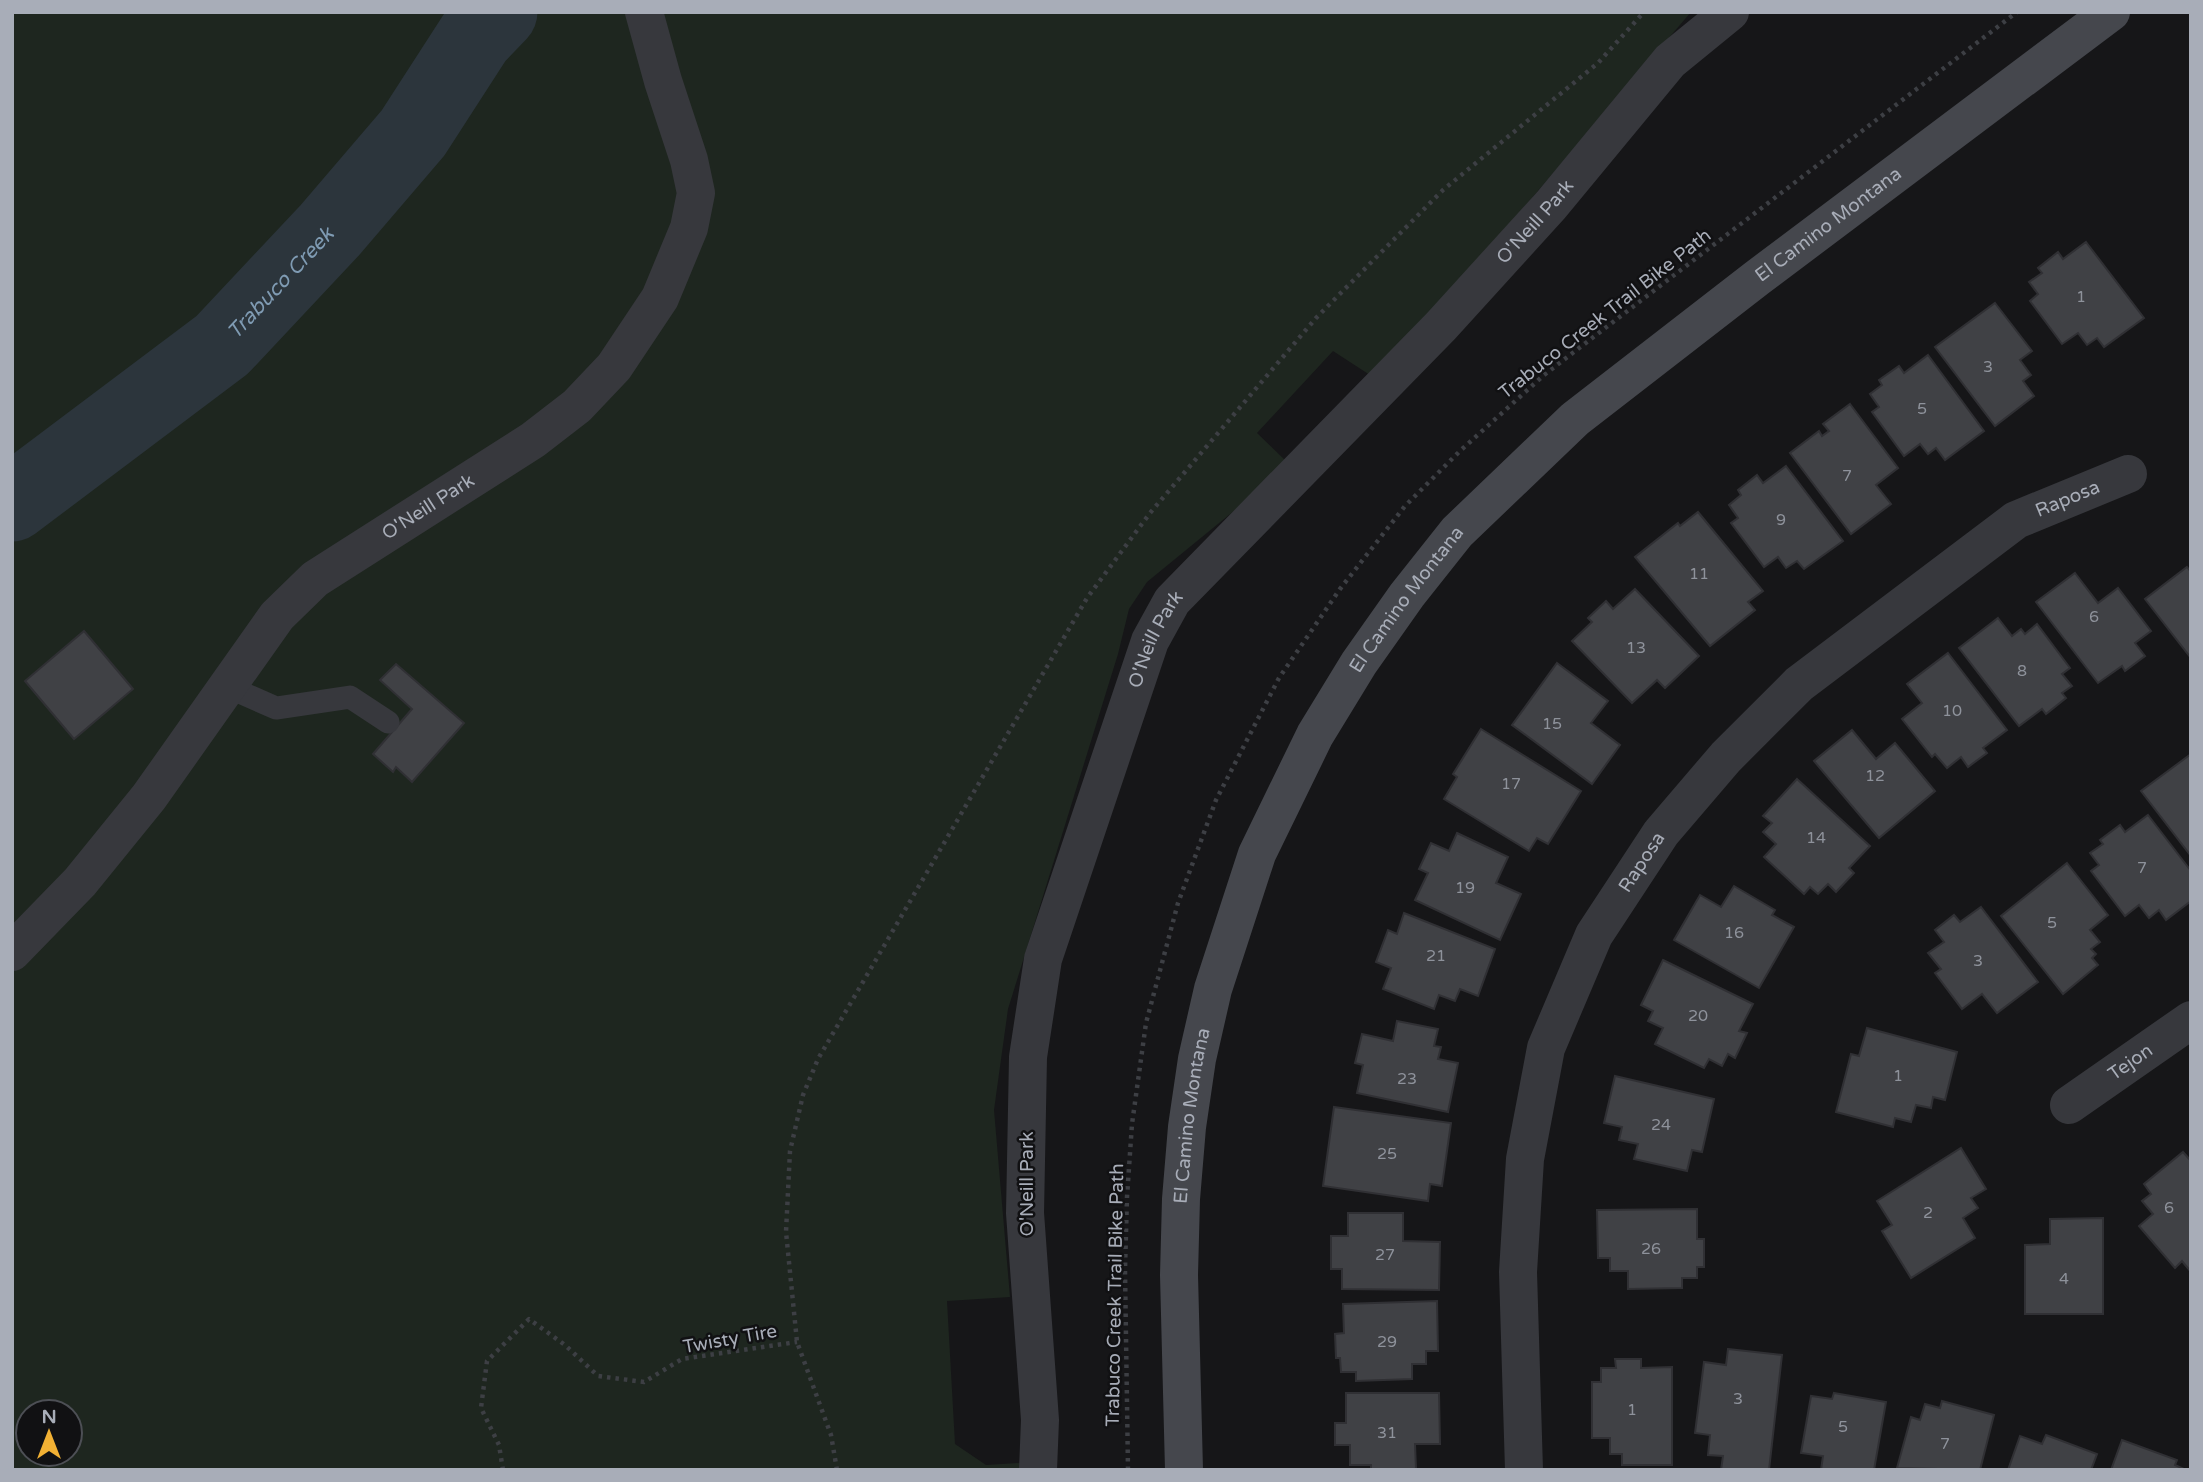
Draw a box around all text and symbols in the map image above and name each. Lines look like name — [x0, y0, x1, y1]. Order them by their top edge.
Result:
street label: El Camino Montana — [1751, 162, 1906, 286]
street label: O'Neill Park — [1492, 175, 1578, 268]
water label: Trabuco Creek — [222, 221, 340, 344]
street label: Trabuco Creek Trail Bike Path — [1494, 224, 1716, 404]
house number: 1 — [2076, 287, 2086, 307]
house number: 3 — [1983, 357, 1993, 377]
house number: 5 — [1917, 399, 1927, 419]
house number: 7 — [1842, 466, 1852, 486]
street label: O'Neill Park — [378, 469, 478, 544]
street label: Raposa — [2032, 476, 2103, 522]
house number: 9 — [1776, 510, 1786, 530]
street label: El Camino Montana — [1345, 522, 1468, 677]
house number: 11 — [1689, 564, 1709, 584]
street label: O'Neill Park — [1124, 586, 1187, 691]
house number: 6 — [2089, 607, 2099, 627]
house number: 13 — [1626, 638, 1646, 658]
house number: 8 — [2017, 661, 2027, 681]
house number: 10 — [1942, 701, 1962, 721]
house number: 15 — [1542, 714, 1562, 734]
house number: 12 — [1865, 766, 1885, 786]
house number: 17 — [1501, 774, 1521, 794]
street label: Raposa — [1614, 828, 1669, 897]
house number: 14 — [1806, 828, 1826, 848]
house number: 7 — [2137, 858, 2147, 878]
house number: 19 — [1455, 878, 1475, 898]
house number: 5 — [2047, 913, 2057, 933]
house number: 16 — [1724, 923, 1744, 943]
house number: 21 — [1426, 946, 1446, 966]
house number: 3 — [1973, 951, 1983, 971]
house number: 20 — [1688, 1006, 1708, 1026]
street label: El Camino Montana — [1170, 1026, 1215, 1205]
street label: Tejon — [2104, 1039, 2157, 1085]
house number: 1 — [1893, 1066, 1903, 1086]
house number: 23 — [1397, 1069, 1417, 1089]
house number: 24 — [1651, 1115, 1671, 1135]
street label: O'Neill Park — [1016, 1131, 1038, 1237]
house number: 25 — [1377, 1144, 1397, 1164]
street label: Trabuco Creek Trail Bike Path — [1102, 1163, 1128, 1427]
house number: 6 — [2164, 1198, 2174, 1218]
house number: 2 — [1923, 1203, 1933, 1223]
house number: 26 — [1641, 1239, 1661, 1259]
house number: 27 — [1375, 1245, 1395, 1265]
house number: 4 — [2059, 1269, 2069, 1289]
street label: Twisty Tire — [681, 1320, 779, 1358]
house number: 29 — [1377, 1332, 1397, 1352]
house number: 3 — [1733, 1389, 1743, 1409]
north arrow — [14, 1398, 84, 1468]
house number: 1 — [1627, 1400, 1637, 1420]
text: N — [41, 1406, 57, 1428]
house number: 5 — [1838, 1417, 1848, 1437]
house number: 31 — [1377, 1423, 1397, 1443]
house number: 7 — [1940, 1434, 1950, 1454]

